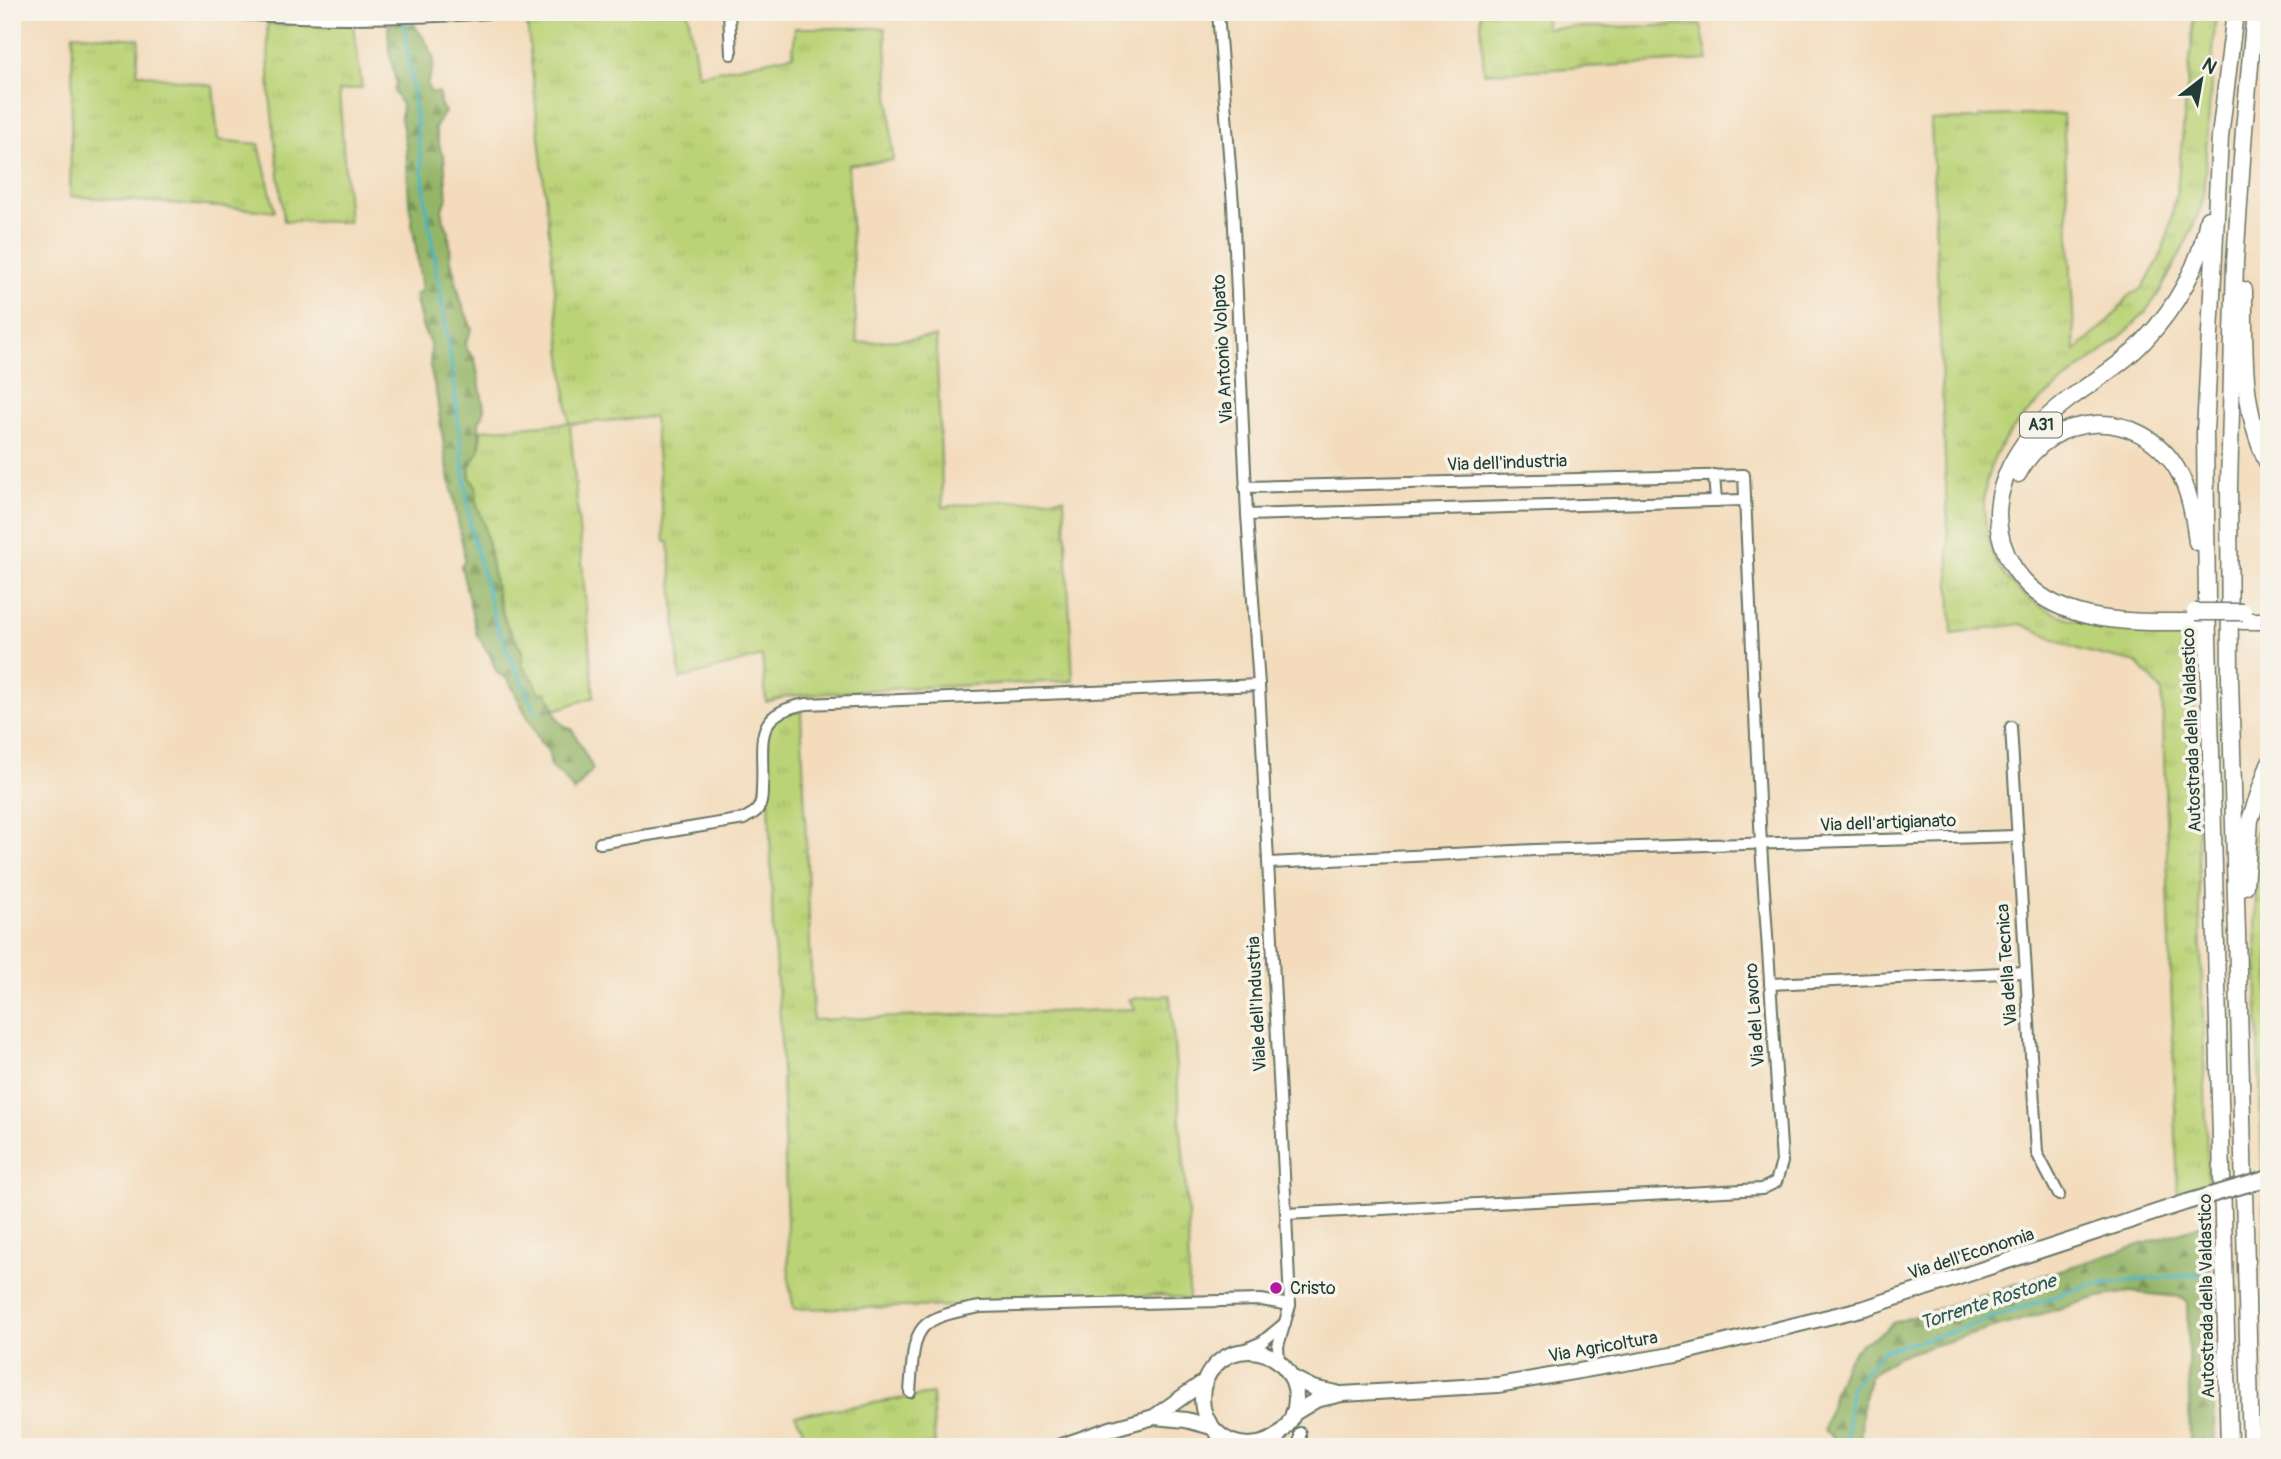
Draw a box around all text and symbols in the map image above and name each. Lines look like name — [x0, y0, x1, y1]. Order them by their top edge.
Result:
north arrow — [2166, 46, 2236, 116]
text: N — [2198, 53, 2221, 80]
street label: Via Antonio Volpato — [1208, 273, 1238, 424]
road number: A31 — [2020, 412, 2062, 438]
street label: Via dell'industria — [1446, 449, 1568, 477]
street label: Autostrada della Valdastico — [2177, 627, 2207, 833]
street label: Via dell'artigianato — [1819, 809, 1957, 837]
street label: Via della Tecnica — [1991, 903, 2023, 1027]
street label: Viale dell'Industria — [1242, 936, 1272, 1072]
street label: Via del Lavoro — [1740, 962, 1770, 1068]
street label: Autostrada della Valdastico — [2194, 1193, 2220, 1399]
street label: Via dell'Economia — [1905, 1223, 2037, 1285]
water label: Torrente Rostone — [1917, 1268, 2060, 1335]
place label: Cristo — [1290, 1277, 1336, 1300]
marker: Cristo — [1268, 1280, 1284, 1296]
street label: Via Agricoltura — [1546, 1326, 1660, 1368]

